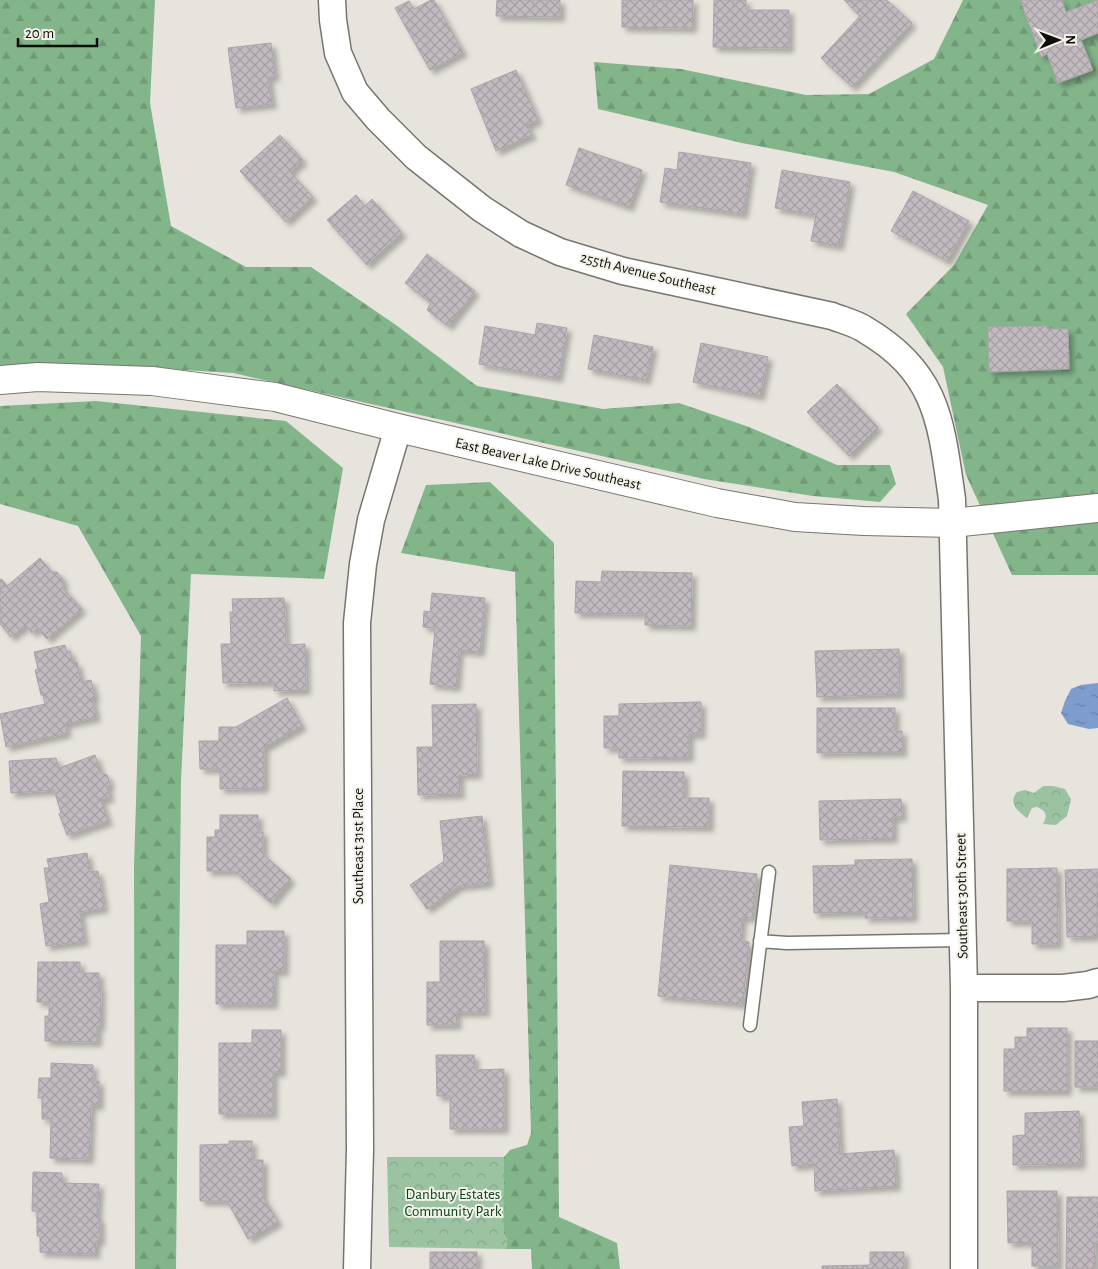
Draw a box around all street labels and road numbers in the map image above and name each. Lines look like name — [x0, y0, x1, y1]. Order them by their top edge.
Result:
street label: 255th Avenue Southeast — [579, 250, 718, 298]
street label: East Beaver Lake Drive Southeast — [454, 435, 642, 493]
street label: Southeast 31st Place — [351, 788, 366, 904]
street label: Southeast 30th Street — [953, 833, 971, 959]

